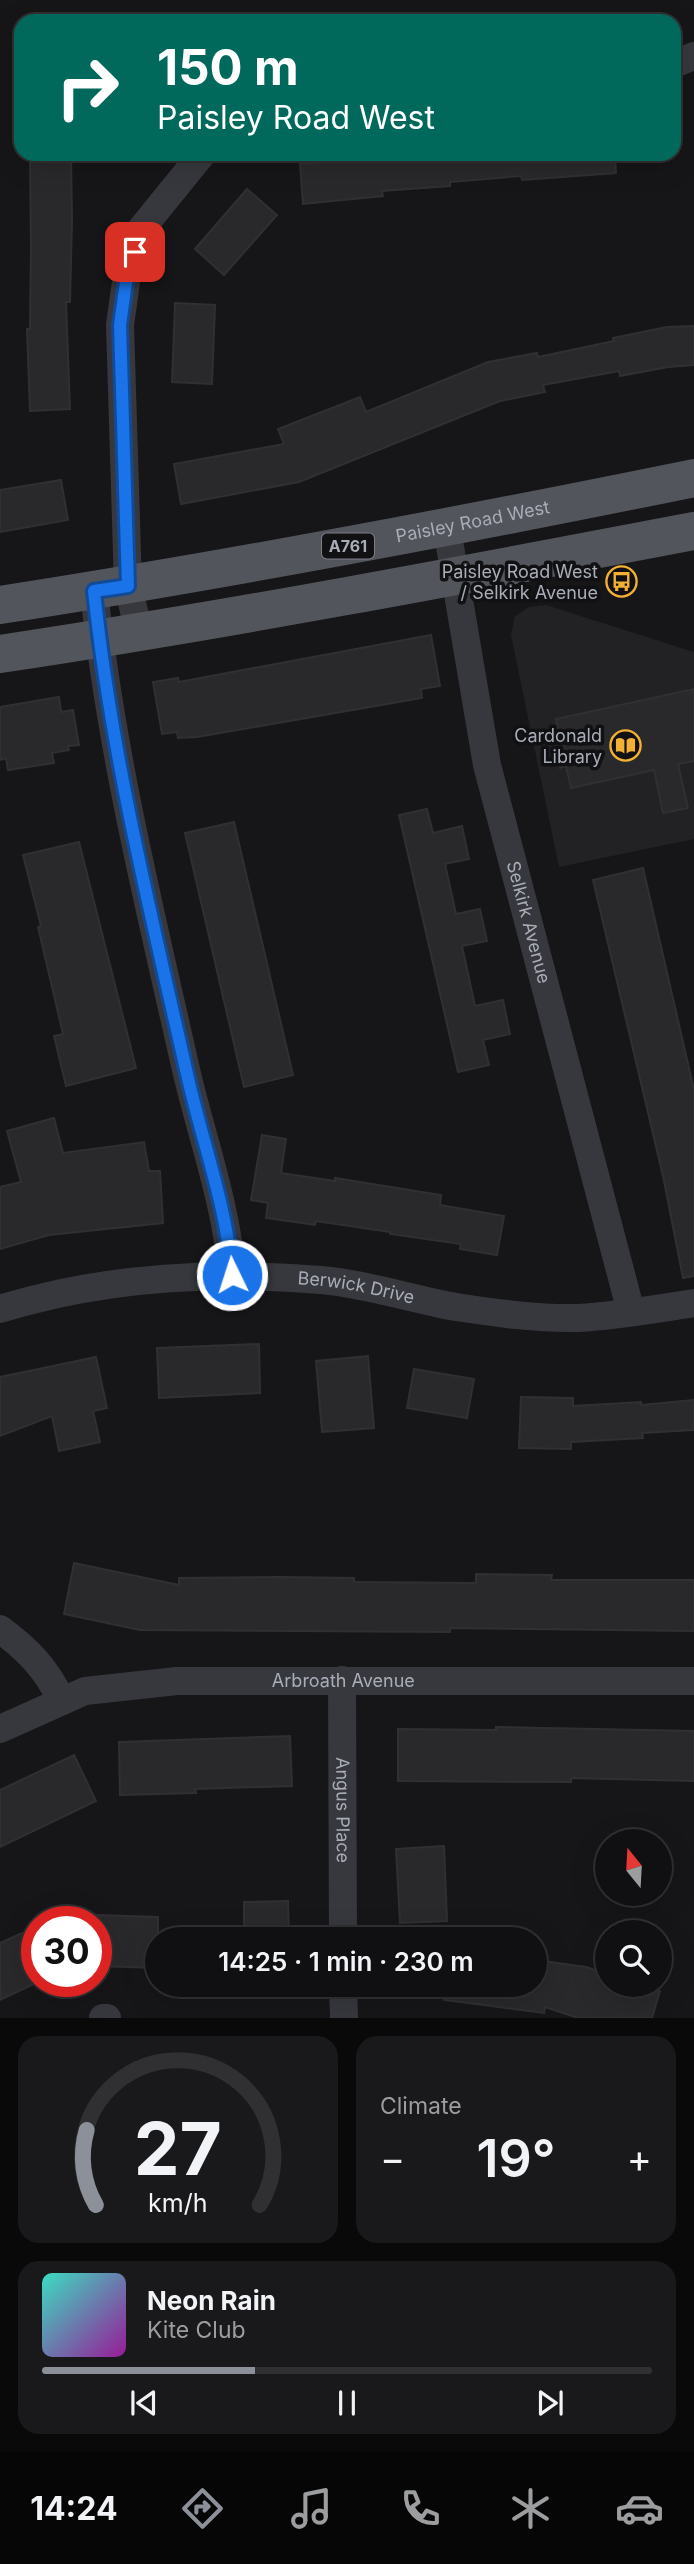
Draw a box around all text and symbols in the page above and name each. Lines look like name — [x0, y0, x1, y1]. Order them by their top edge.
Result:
text: 150 m — [157, 38, 299, 97]
icon: right — [42, 42, 133, 133]
text: Paisley Road West — [157, 98, 435, 137]
pin — [105, 222, 165, 282]
icon: arrive — [116, 233, 154, 271]
street label: Paisley Road West — [394, 496, 552, 546]
road number: A761 — [322, 534, 374, 558]
place label: Paisley Road West / Selkirk Avenue — [442, 561, 598, 603]
bus stop icon: Paisley Road West / Selkirk Avenue — [604, 565, 638, 599]
place label: Cardonald Library — [514, 725, 602, 767]
library icon: Cardonald Library — [608, 729, 642, 763]
street label: Selkirk Avenue — [503, 859, 555, 986]
position arrow — [195, 1238, 269, 1312]
street label: Berwick Drive — [297, 1267, 417, 1308]
street label: Arbroath Avenue — [272, 1670, 415, 1691]
street label: Angus Place — [332, 1757, 354, 1863]
north arrow — [595, 1829, 672, 1906]
map controls — [595, 1829, 672, 1997]
speed limit sign: 30 — [21, 1906, 112, 1997]
button: search — [595, 1920, 672, 1997]
text: 14:25 · 1 min · 230 m — [218, 1946, 474, 1977]
text: Climate — [380, 2092, 462, 2120]
text: 27 — [134, 2105, 222, 2194]
text: 19° — [476, 2127, 556, 2190]
text: − — [380, 2135, 405, 2181]
text: + — [627, 2135, 652, 2181]
text: km/h — [148, 2188, 208, 2218]
text: Neon Rain — [147, 2285, 276, 2316]
text: Kite Club — [147, 2316, 246, 2344]
icon: previous — [125, 2384, 163, 2422]
icon: pause — [328, 2384, 366, 2422]
icon: next — [531, 2384, 569, 2422]
icon: directions — [178, 2484, 227, 2533]
icon: music — [287, 2484, 336, 2533]
icon: phone — [396, 2484, 445, 2533]
icon: climate — [506, 2484, 555, 2533]
icon: car — [615, 2484, 664, 2533]
text: 14:24 — [30, 2489, 118, 2528]

